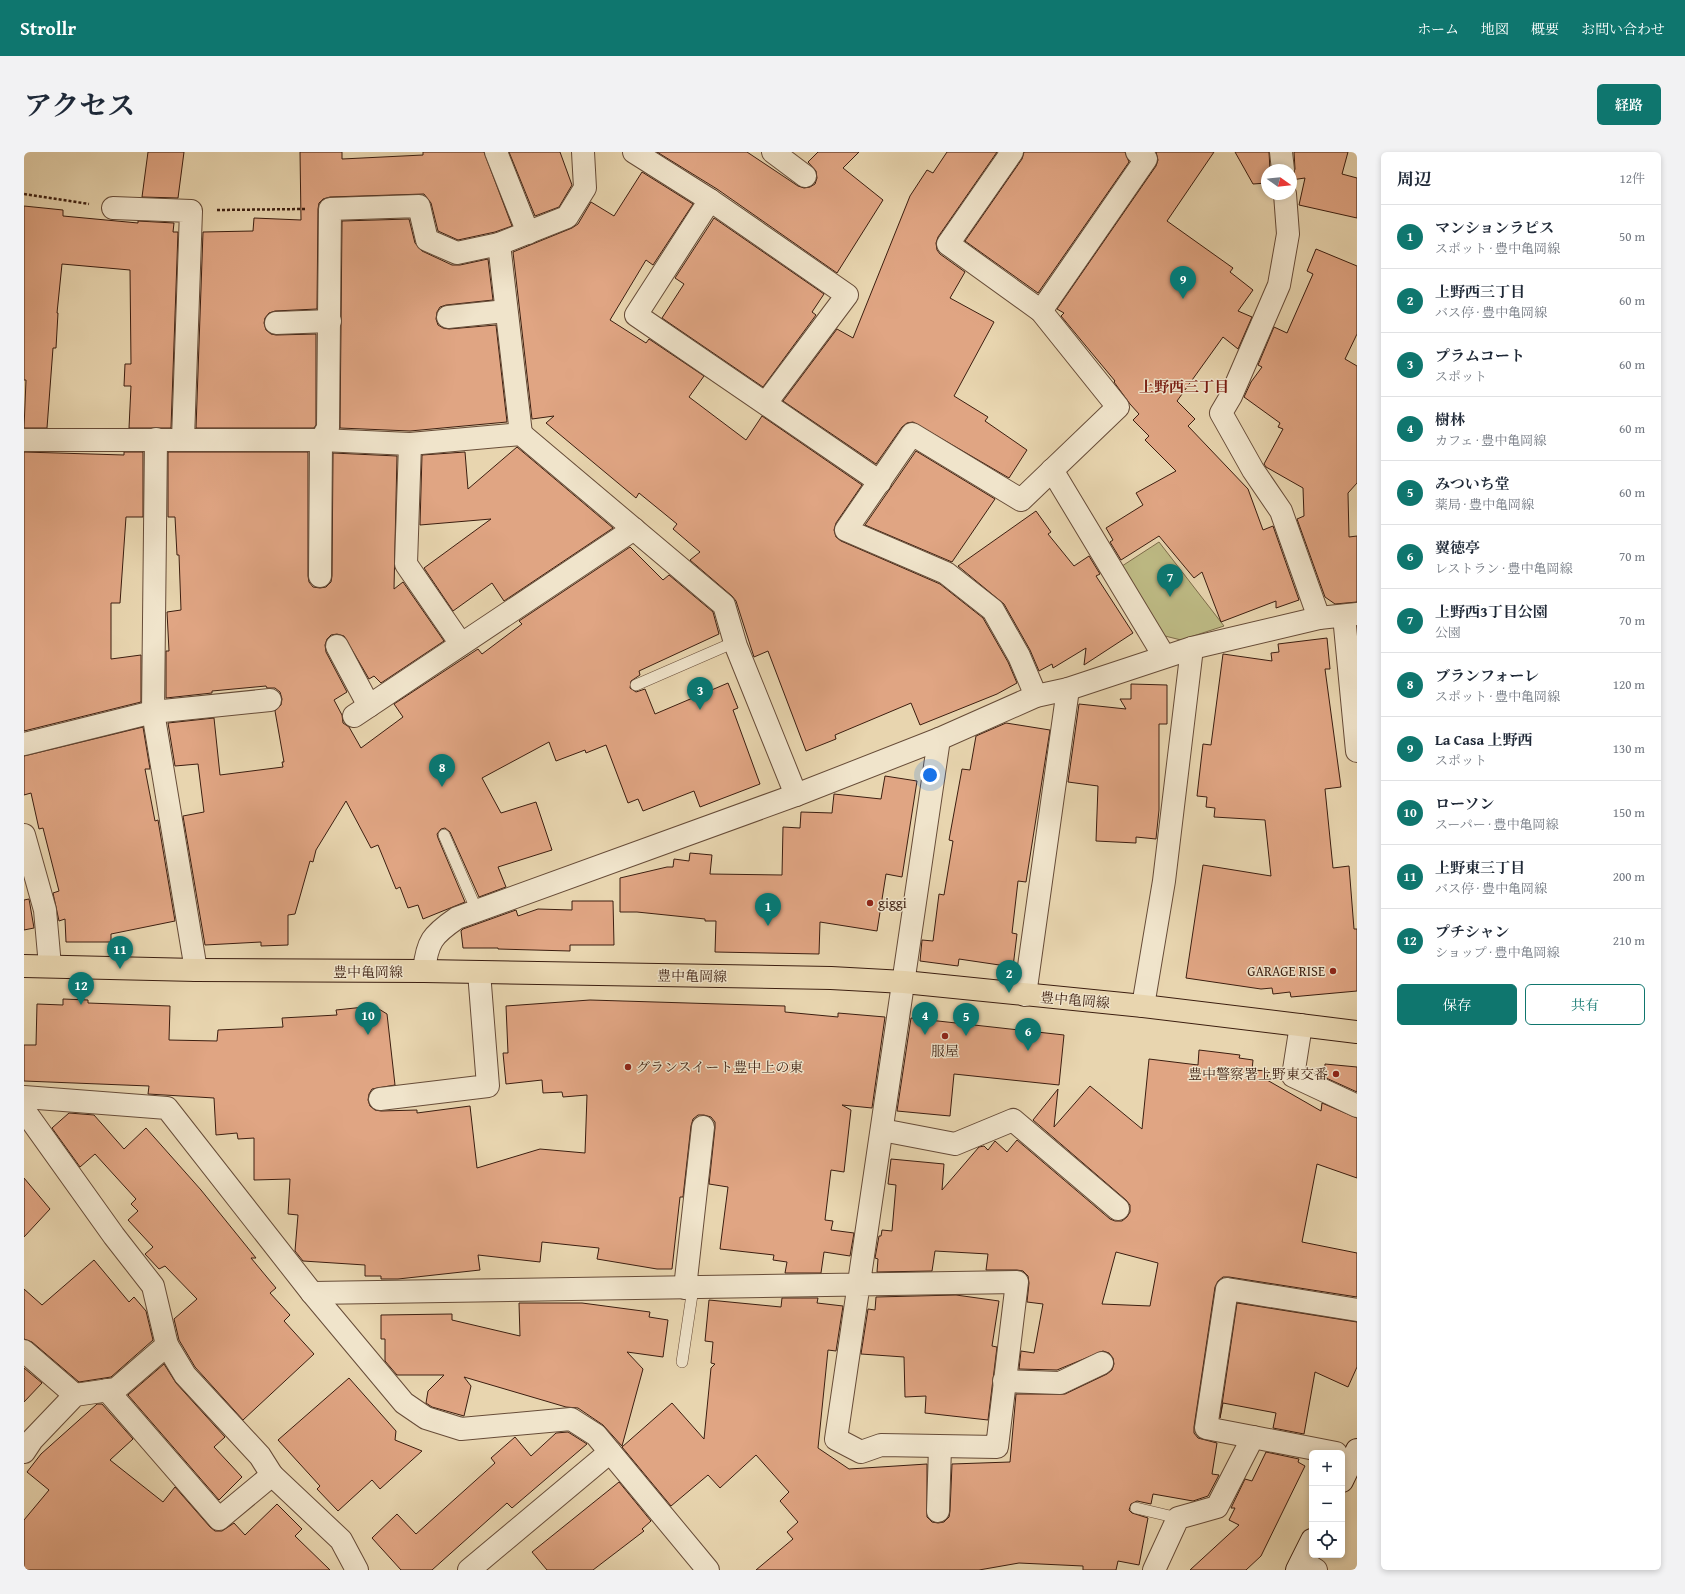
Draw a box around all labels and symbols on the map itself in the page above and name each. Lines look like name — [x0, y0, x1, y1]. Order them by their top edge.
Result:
north arrow — [1261, 164, 1297, 200]
pin: 9 — [1170, 266, 1196, 299]
district label: 上野西三丁目 — [1139, 376, 1229, 397]
pin: 7 — [1157, 564, 1183, 597]
pin: 3 — [687, 677, 713, 710]
pin: 8 — [429, 754, 455, 787]
your location — [920, 765, 940, 785]
pin: 1 — [755, 893, 781, 926]
place label: giggi — [878, 893, 907, 913]
marker: giggi — [865, 898, 875, 908]
pin: 11 — [107, 936, 133, 969]
pin: 2 — [996, 960, 1022, 993]
place label: GARAGE RISE — [1247, 961, 1325, 981]
street label: 豊中亀岡線 — [333, 962, 403, 982]
street label: 豊中亀岡線 — [657, 965, 727, 987]
marker: GARAGE RISE — [1328, 966, 1338, 976]
pin: 12 — [68, 972, 94, 1005]
street label: 豊中亀岡線 — [1039, 987, 1111, 1013]
pin: 10 — [355, 1002, 381, 1035]
pin: 4 — [912, 1002, 938, 1035]
pin: 5 — [953, 1003, 979, 1036]
pin: 6 — [1015, 1018, 1041, 1051]
marker: 服屋 — [940, 1031, 950, 1041]
place label: 服屋 — [931, 1041, 959, 1061]
place label: グランスイート豊中上の東 — [636, 1057, 803, 1077]
marker: グランスイート豊中上の東 — [623, 1062, 633, 1072]
place label: 豊中警察署上野東交番 — [1188, 1064, 1328, 1084]
marker: 豊中警察署上野東交番 — [1331, 1069, 1341, 1079]

